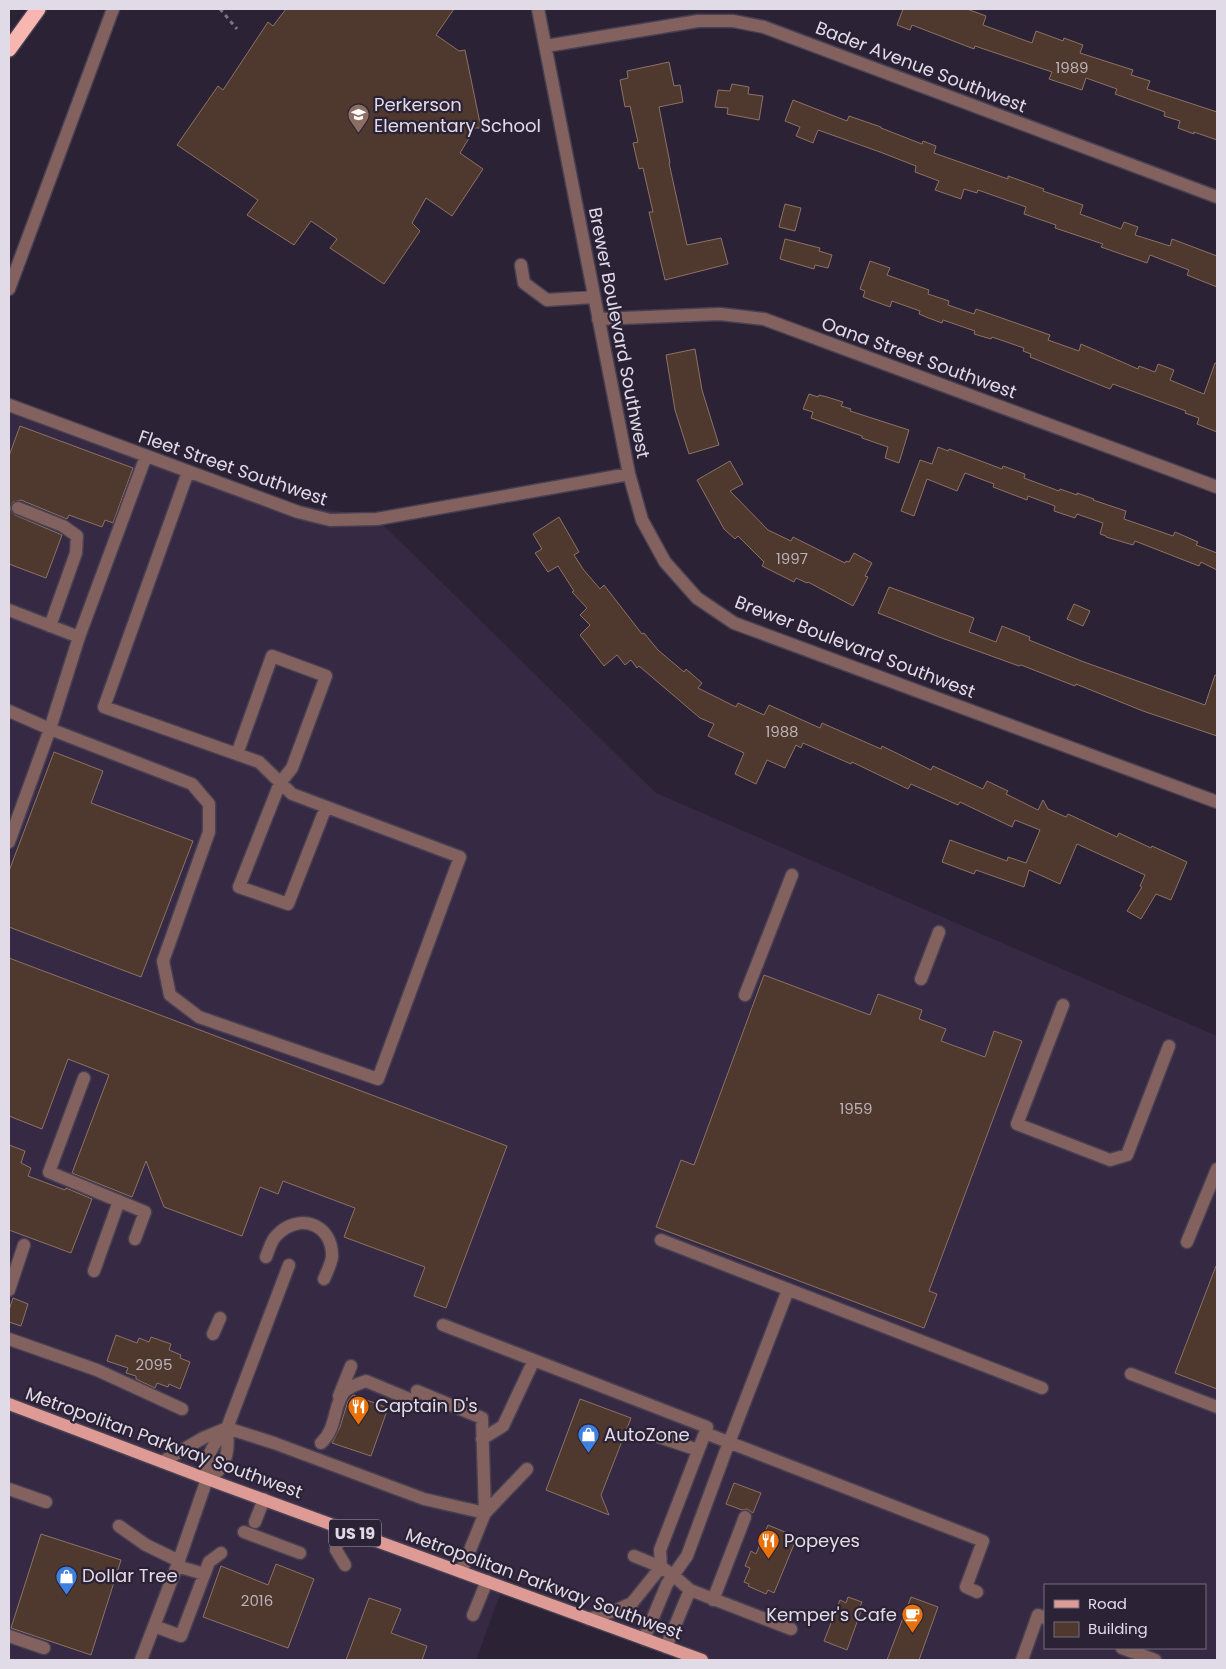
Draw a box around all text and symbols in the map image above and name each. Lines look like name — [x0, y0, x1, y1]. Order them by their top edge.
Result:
street label: Bader Avenue Southwest — [812, 15, 1030, 118]
house number: 1989 — [1055, 57, 1089, 78]
place label: Perkerson Elementary School — [374, 92, 541, 138]
school or university icon: Perkerson Elementary School — [346, 103, 370, 134]
street label: Brewer Boulevard Southwest — [583, 205, 656, 461]
street label: Oana Street Southwest — [818, 311, 1020, 404]
street label: Fleet Street Southwest — [135, 423, 331, 512]
house number: 1997 — [776, 548, 808, 569]
street label: Brewer Boulevard Southwest — [731, 589, 979, 704]
house number: 1988 — [765, 721, 799, 742]
house number: 1959 — [839, 1098, 873, 1119]
house number: 2095 — [136, 1354, 172, 1375]
street label: Metropolitan Parkway Southwest — [22, 1381, 306, 1504]
place label: Captain D's — [375, 1393, 478, 1418]
restaurant icon: Captain D's — [347, 1394, 371, 1425]
place label: AutoZone — [604, 1422, 690, 1447]
shop icon: AutoZone — [576, 1423, 600, 1454]
road number: US 19 — [329, 1520, 381, 1546]
street label: Metropolitan Parkway Southwest — [402, 1522, 686, 1645]
place label: Popeyes — [784, 1528, 860, 1553]
restaurant icon: Popeyes — [756, 1529, 780, 1560]
place label: Dollar Tree — [82, 1563, 178, 1588]
shop icon: Dollar Tree — [54, 1564, 78, 1595]
legend — [1044, 1584, 1206, 1649]
house number: 2016 — [241, 1590, 273, 1611]
text: Road — [1088, 1593, 1127, 1614]
place label: Kemper's Cafe — [766, 1602, 897, 1627]
cafe icon: Kemper's Cafe — [901, 1603, 925, 1634]
text: Building — [1088, 1618, 1148, 1639]

